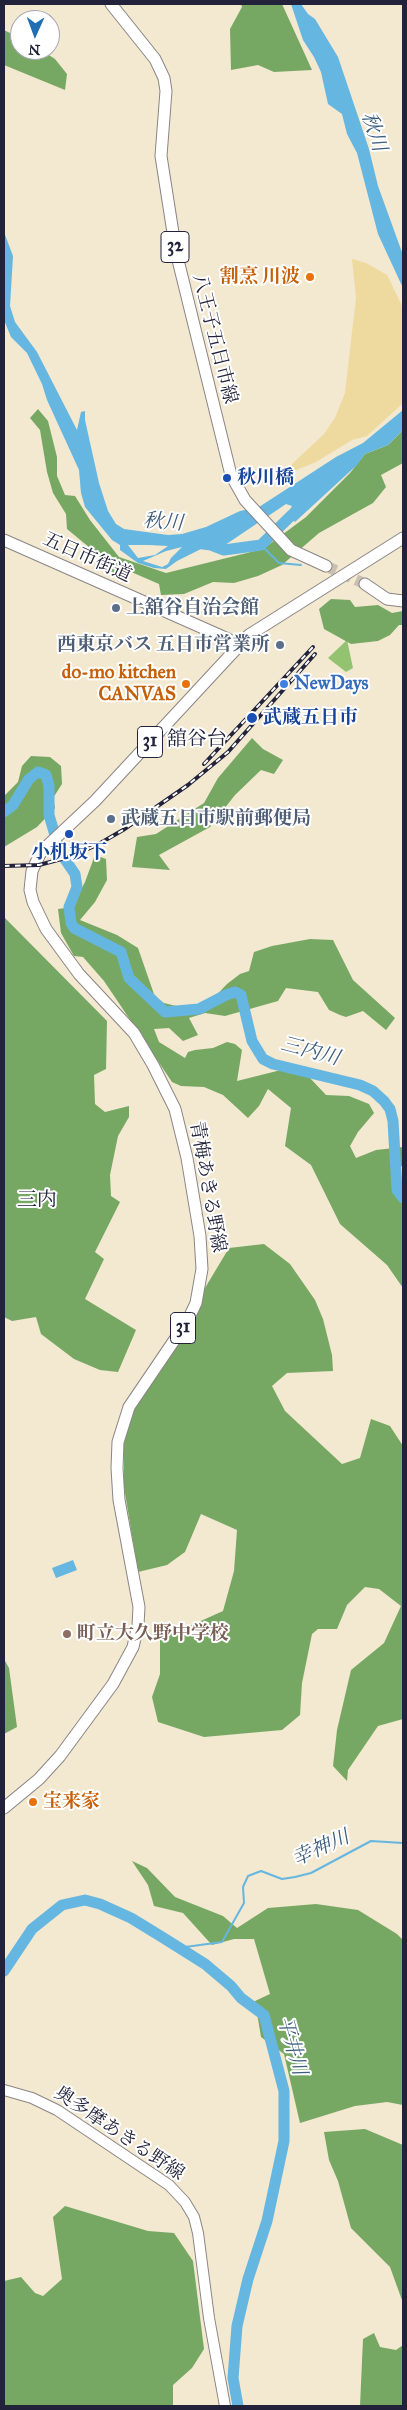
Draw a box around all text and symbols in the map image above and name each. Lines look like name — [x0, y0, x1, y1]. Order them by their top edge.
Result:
north arrow — [10, 10, 60, 60]
text: N — [28, 41, 41, 58]
water label: 秋川 — [355, 109, 391, 155]
road number: 32 — [161, 232, 189, 262]
place label: 割烹 川波 — [220, 266, 300, 288]
marker: 割烹 川波 — [304, 271, 316, 283]
street label: 八王子五日市線 — [187, 272, 241, 406]
place label: 秋川橋 — [237, 467, 294, 489]
marker: 秋川橋 — [221, 472, 233, 484]
water label: 秋川 — [142, 510, 184, 536]
street label: 五日市街道 — [39, 528, 135, 588]
place label: 上舘谷自治会館 — [126, 597, 259, 619]
marker: 上舘谷自治会館 — [110, 602, 122, 614]
place label: 西東京バス 五日市営業所 — [57, 634, 270, 656]
marker: 西東京バス 五日市営業所 — [274, 639, 286, 651]
place label: do-mo kitchen CANVAS — [62, 662, 176, 706]
place label: NewDays — [294, 673, 369, 695]
marker: do-mo kitchen CANVAS — [180, 678, 192, 690]
marker: NewDays — [278, 678, 290, 690]
place label: 武蔵五日市 — [263, 707, 358, 729]
marker: 武蔵五日市 — [245, 711, 259, 725]
road number: 31 — [138, 726, 162, 758]
district label: 舘谷台 — [167, 728, 227, 752]
place label: 武蔵五日市駅前郵便局 — [121, 808, 311, 830]
marker: 武蔵五日市駅前郵便局 — [105, 813, 117, 825]
marker: 小机坂下 — [63, 828, 75, 840]
place label: 小机坂下 — [31, 842, 107, 864]
water label: 三内川 — [278, 1033, 342, 1071]
street label: 青梅あきる野線 — [184, 1120, 230, 1254]
district label: 三内 — [17, 1189, 57, 1213]
road number: 31 — [170, 1312, 196, 1344]
place label: 町立大久野中学校 — [77, 1623, 229, 1645]
marker: 町立大久野中学校 — [61, 1628, 73, 1640]
place label: 宝来家 — [43, 1791, 100, 1813]
marker: 宝来家 — [27, 1796, 39, 1808]
water label: 幸神川 — [289, 1826, 353, 1872]
water label: 平井川 — [271, 2014, 311, 2078]
street label: 奥多摩あきる野線 — [50, 2082, 188, 2186]

